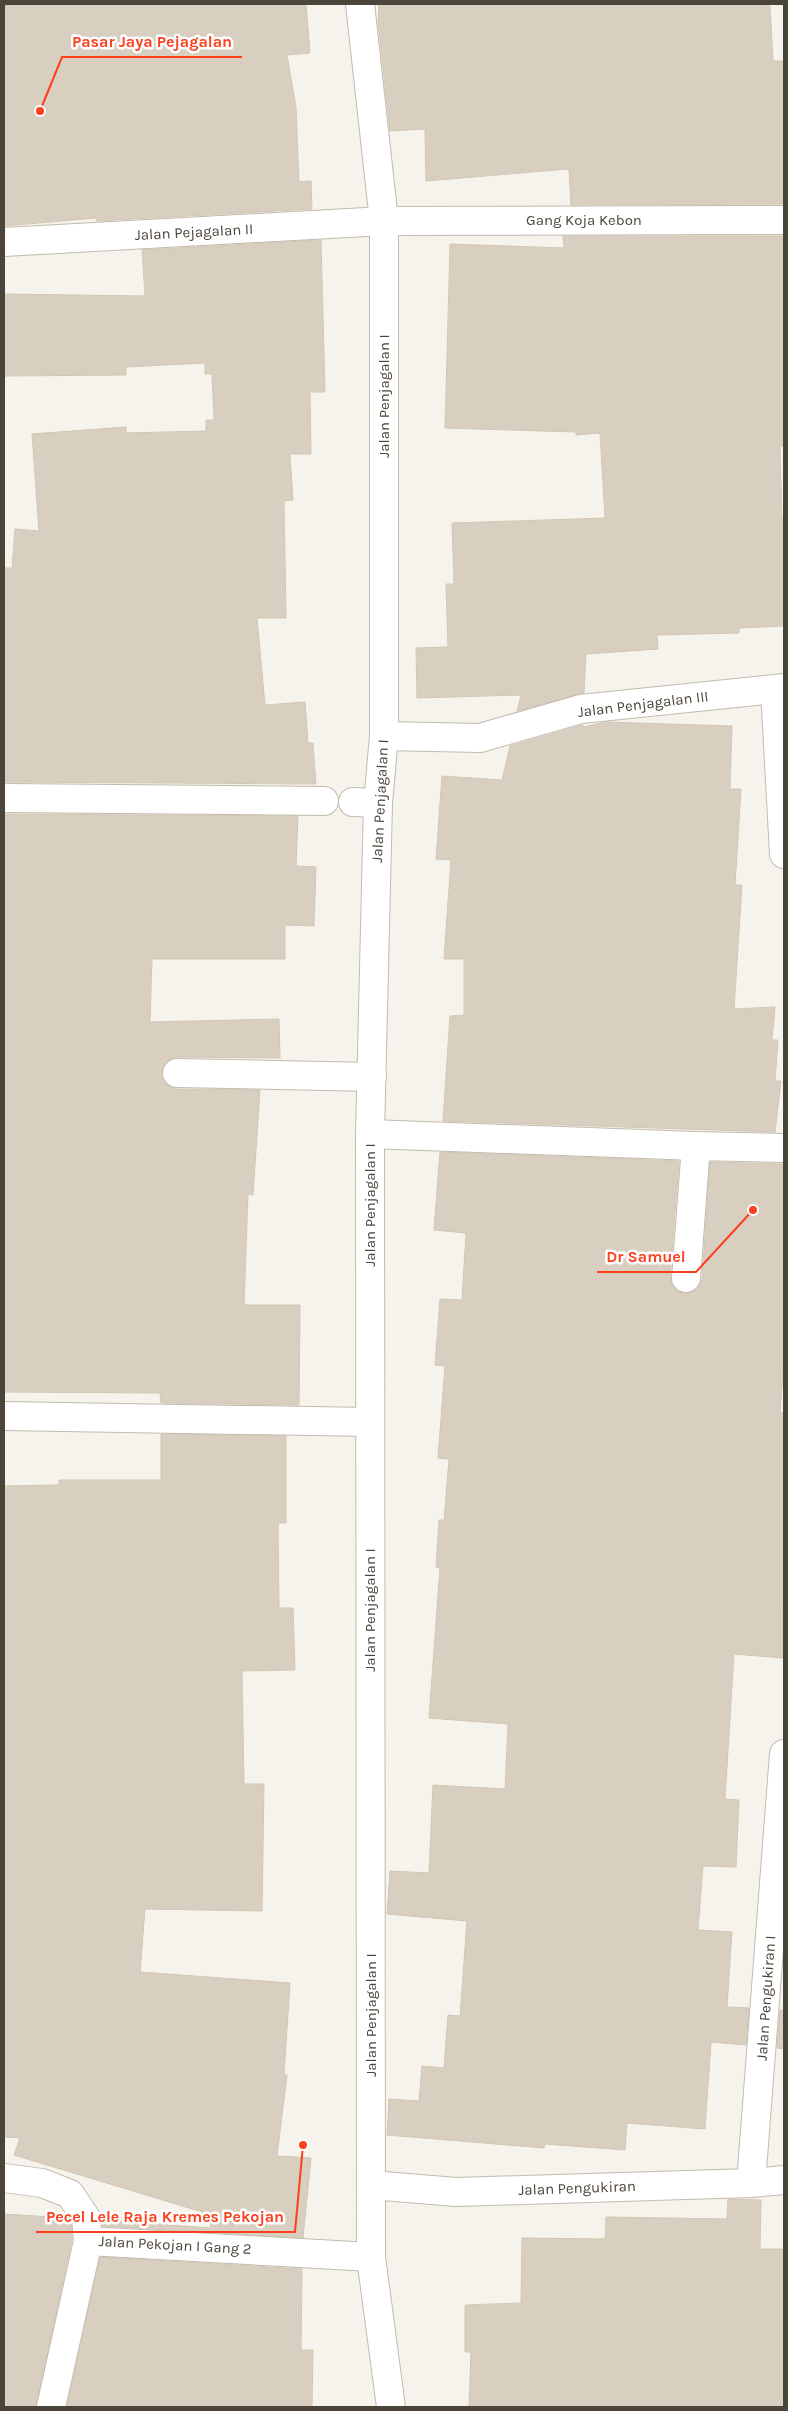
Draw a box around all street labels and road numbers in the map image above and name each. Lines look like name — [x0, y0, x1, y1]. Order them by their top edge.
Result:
street label: Gang Koja Kebon — [526, 211, 642, 229]
street label: Jalan Pejagalan II — [134, 220, 254, 244]
street label: Jalan Penjagalan I — [375, 334, 393, 458]
street label: Jalan Penjagalan III — [576, 687, 710, 721]
street label: Jalan Penjagalan I — [368, 739, 392, 863]
street label: Jalan Penjagalan I — [361, 1143, 379, 1267]
street label: Jalan Penjagalan I — [361, 1548, 379, 1672]
street label: Jalan Pengukiran I — [753, 1935, 779, 2061]
street label: Jalan Penjagalan I — [362, 1953, 380, 2077]
street label: Jalan Pengukiran — [518, 2177, 636, 2199]
street label: Jalan Pekojan I Gang 2 — [98, 2232, 252, 2258]

